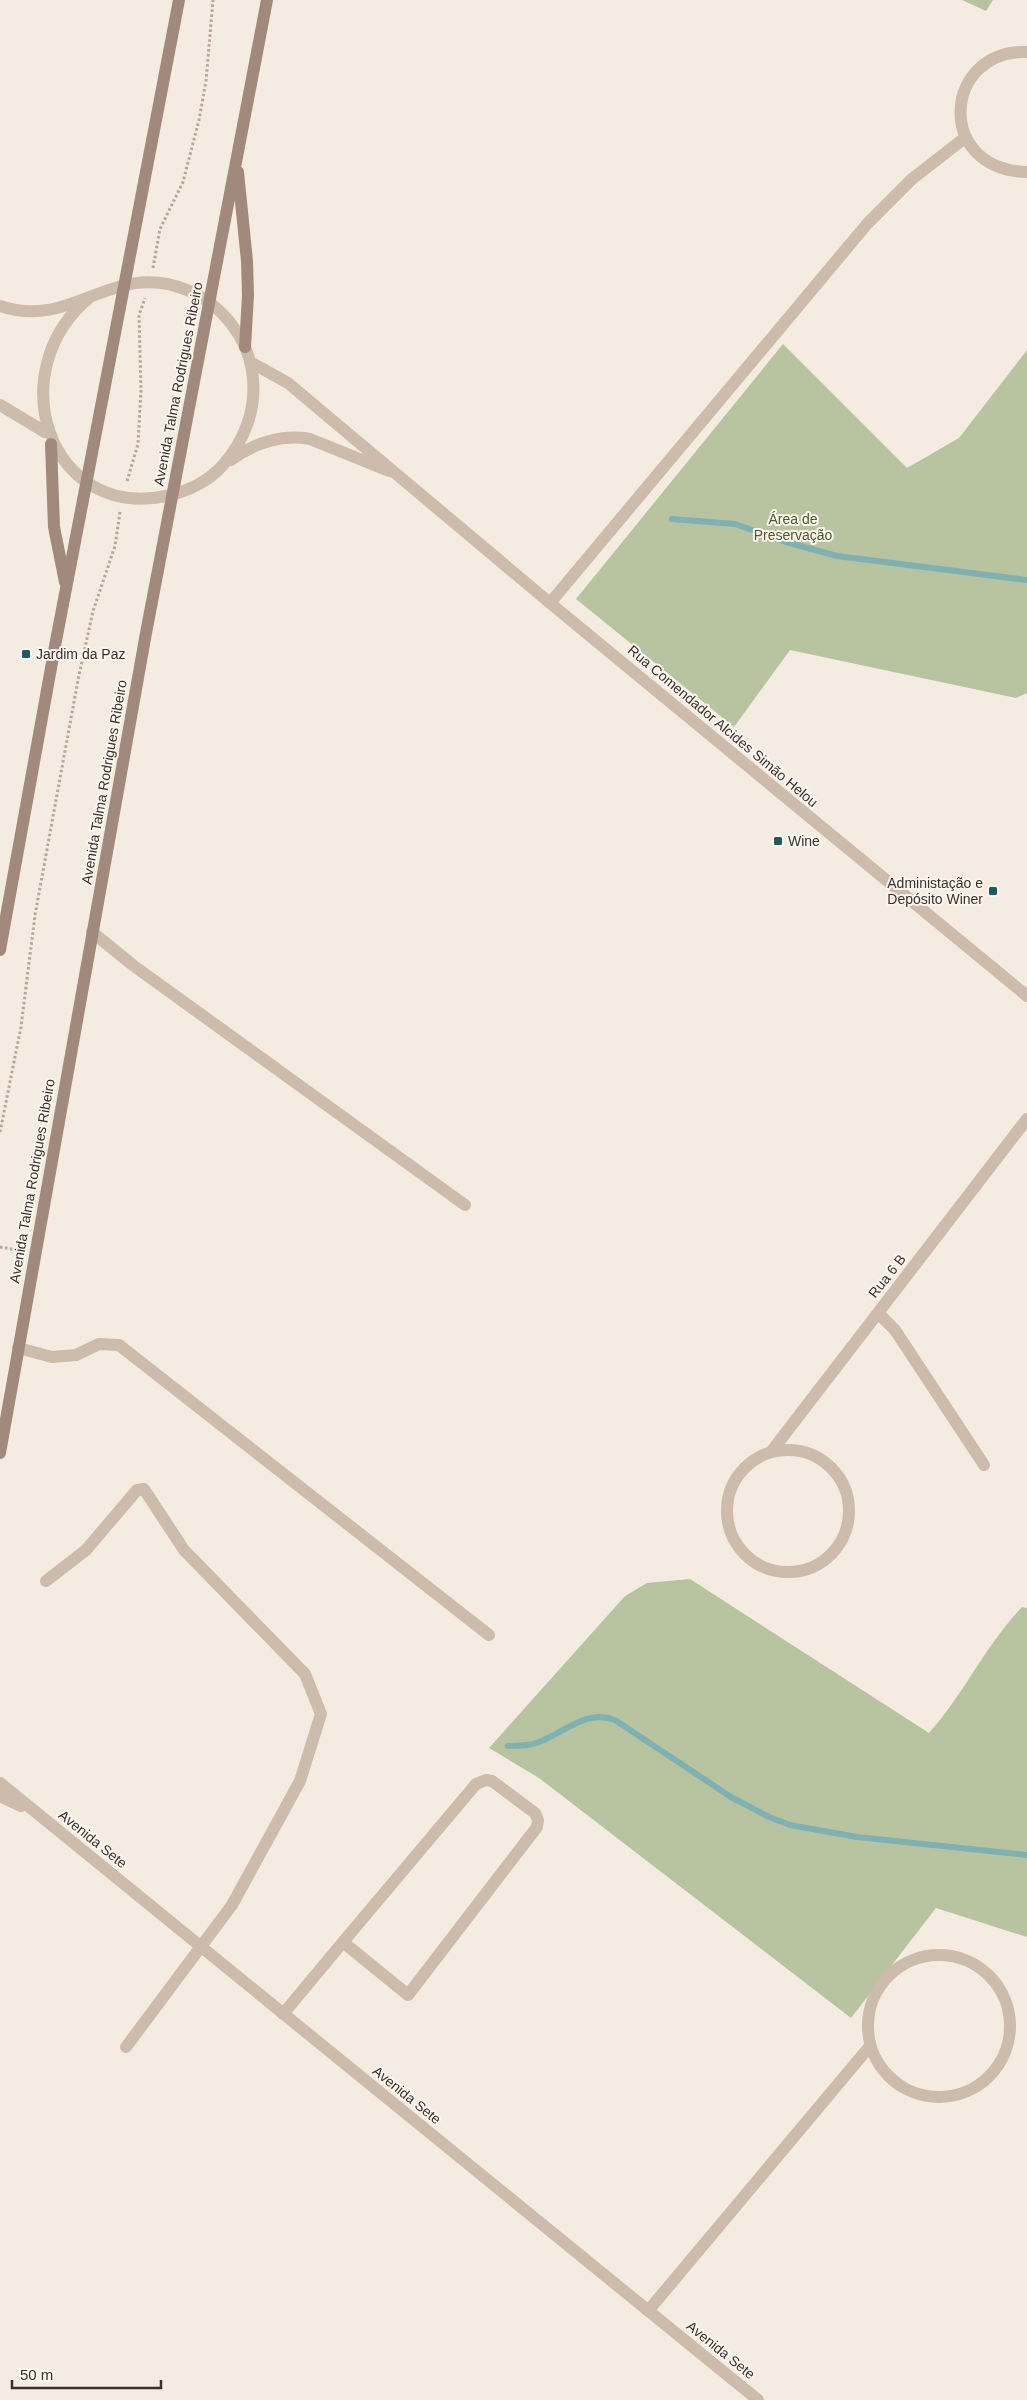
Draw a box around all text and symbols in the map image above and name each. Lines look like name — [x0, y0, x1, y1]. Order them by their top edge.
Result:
street label: Avenida Talma Rodrigues Ribeiro — [150, 281, 206, 487]
park label: Área de Preservação — [754, 511, 833, 543]
street label: Rua Comendador Alcides Simão Helou — [625, 642, 821, 810]
place label: Jardim da Paz — [36, 646, 125, 662]
marker: Jardim da Paz — [20, 648, 32, 660]
street label: Avenida Talma Rodrigues Ribeiro — [78, 678, 130, 885]
place label: Wine — [788, 833, 820, 849]
marker: Wine — [772, 835, 784, 847]
place label: Administação e Depósito Winer — [887, 875, 983, 907]
marker: Administação e Depósito Winer — [987, 885, 999, 897]
street label: Avenida Talma Rodrigues Ribeiro — [6, 1077, 58, 1284]
street label: Rua 6 B — [865, 1251, 909, 1301]
street label: Avenida Sete — [56, 1807, 130, 1871]
street label: Avenida Sete — [370, 2063, 444, 2127]
street label: Avenida Sete — [684, 2318, 758, 2382]
scale bar — [12, 2358, 161, 2390]
text: 50 m — [20, 2366, 53, 2383]

